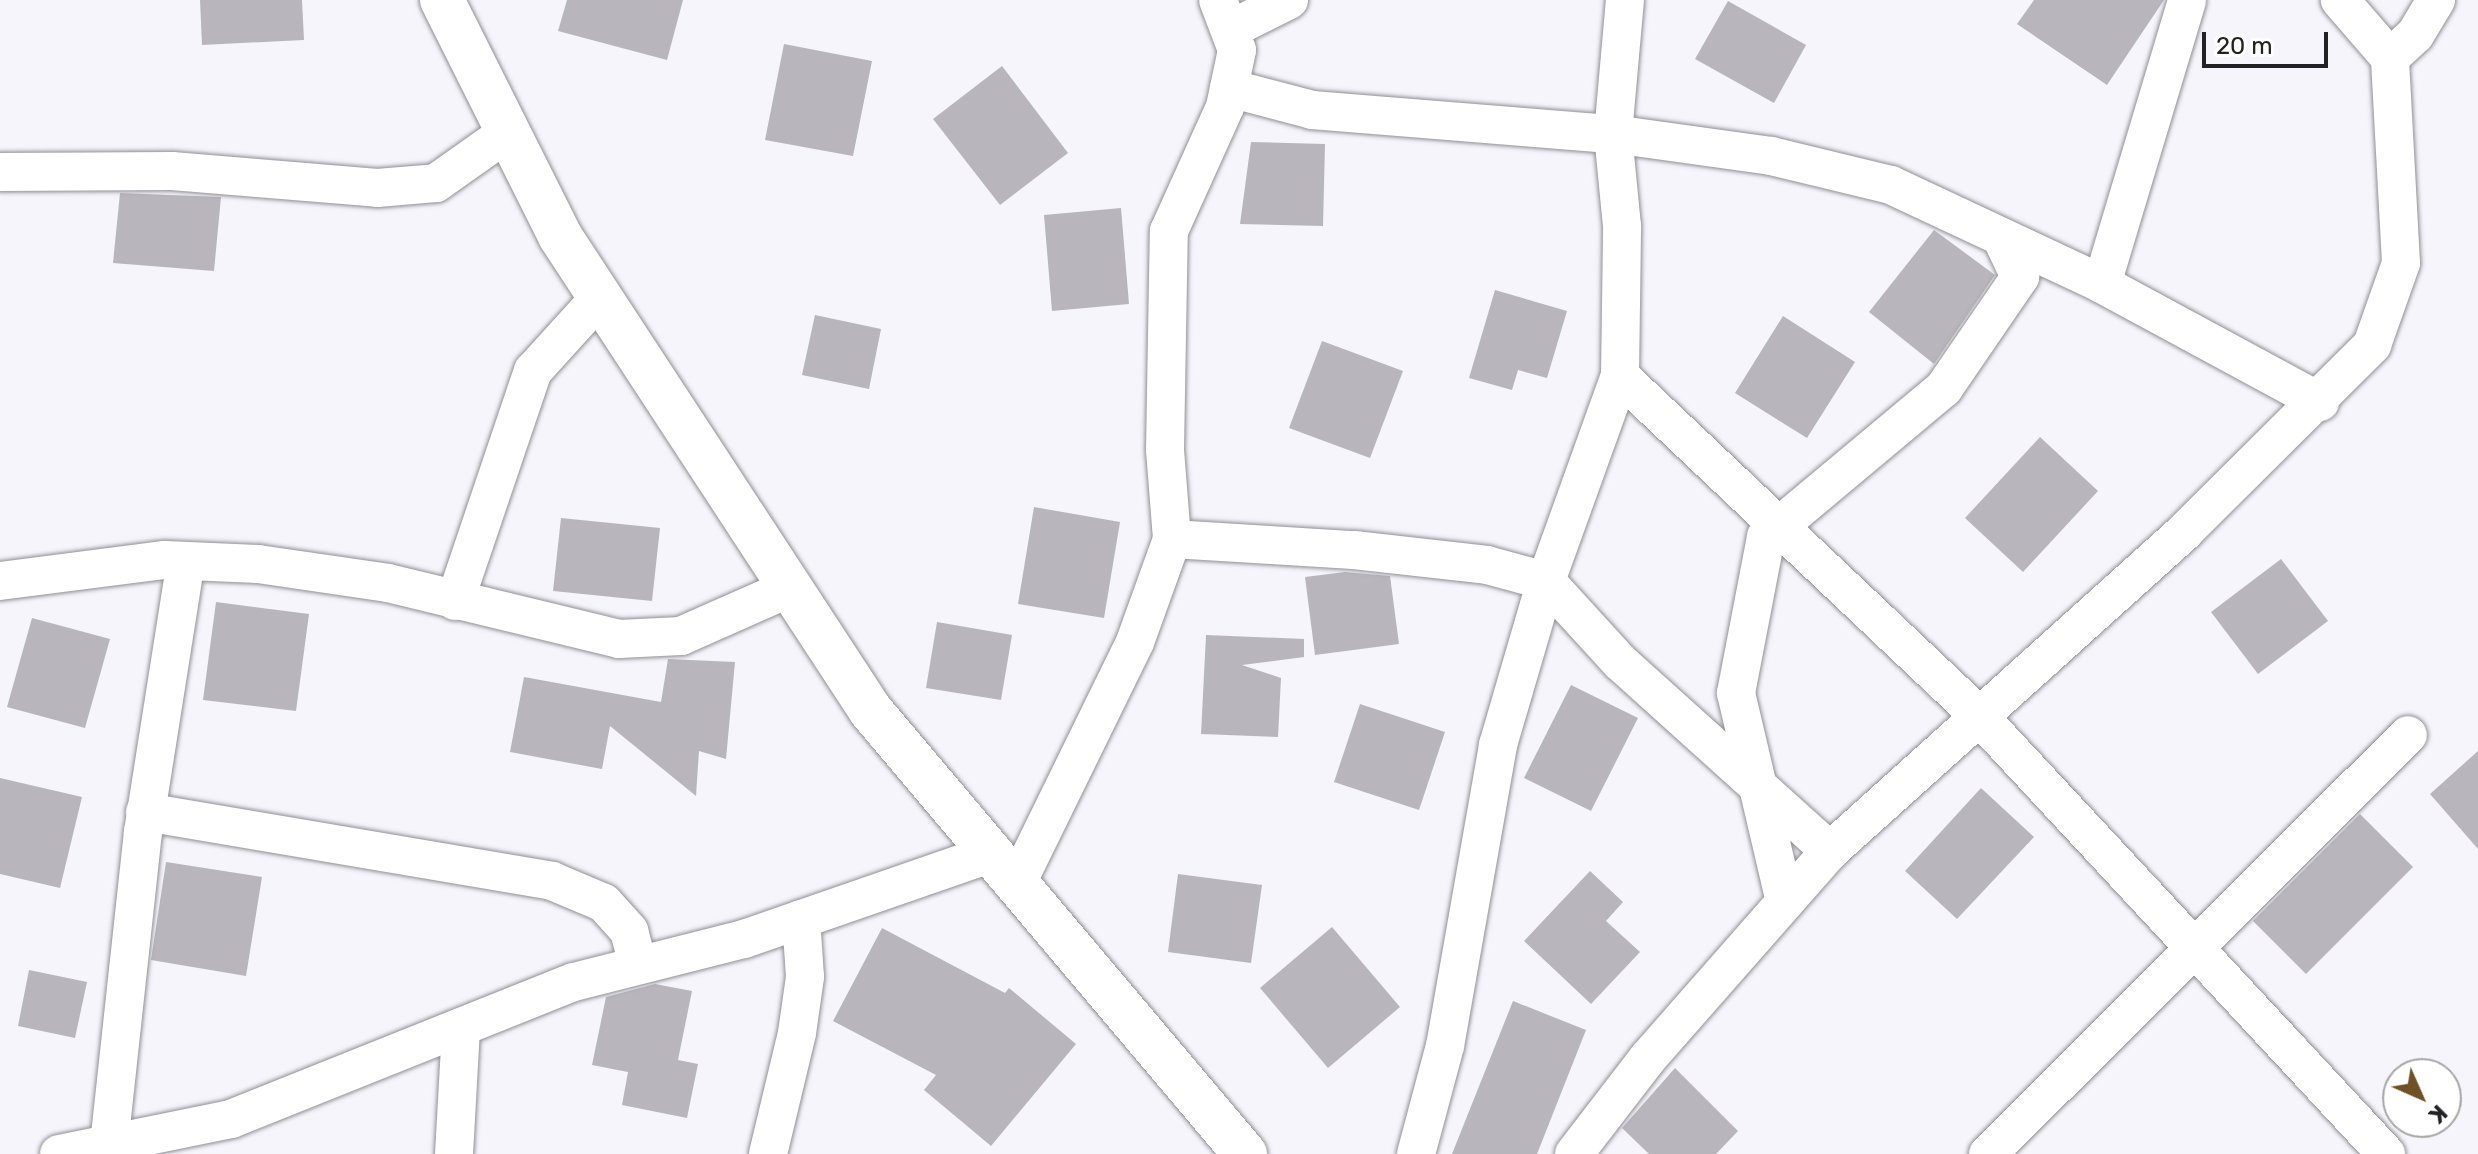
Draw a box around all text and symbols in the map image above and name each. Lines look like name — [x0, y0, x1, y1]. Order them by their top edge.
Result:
scale bar — [2206, 16, 2332, 66]
text: 20 m — [2216, 32, 2273, 60]
north arrow — [2382, 1058, 2462, 1138]
text: K — [2423, 1099, 2453, 1129]

